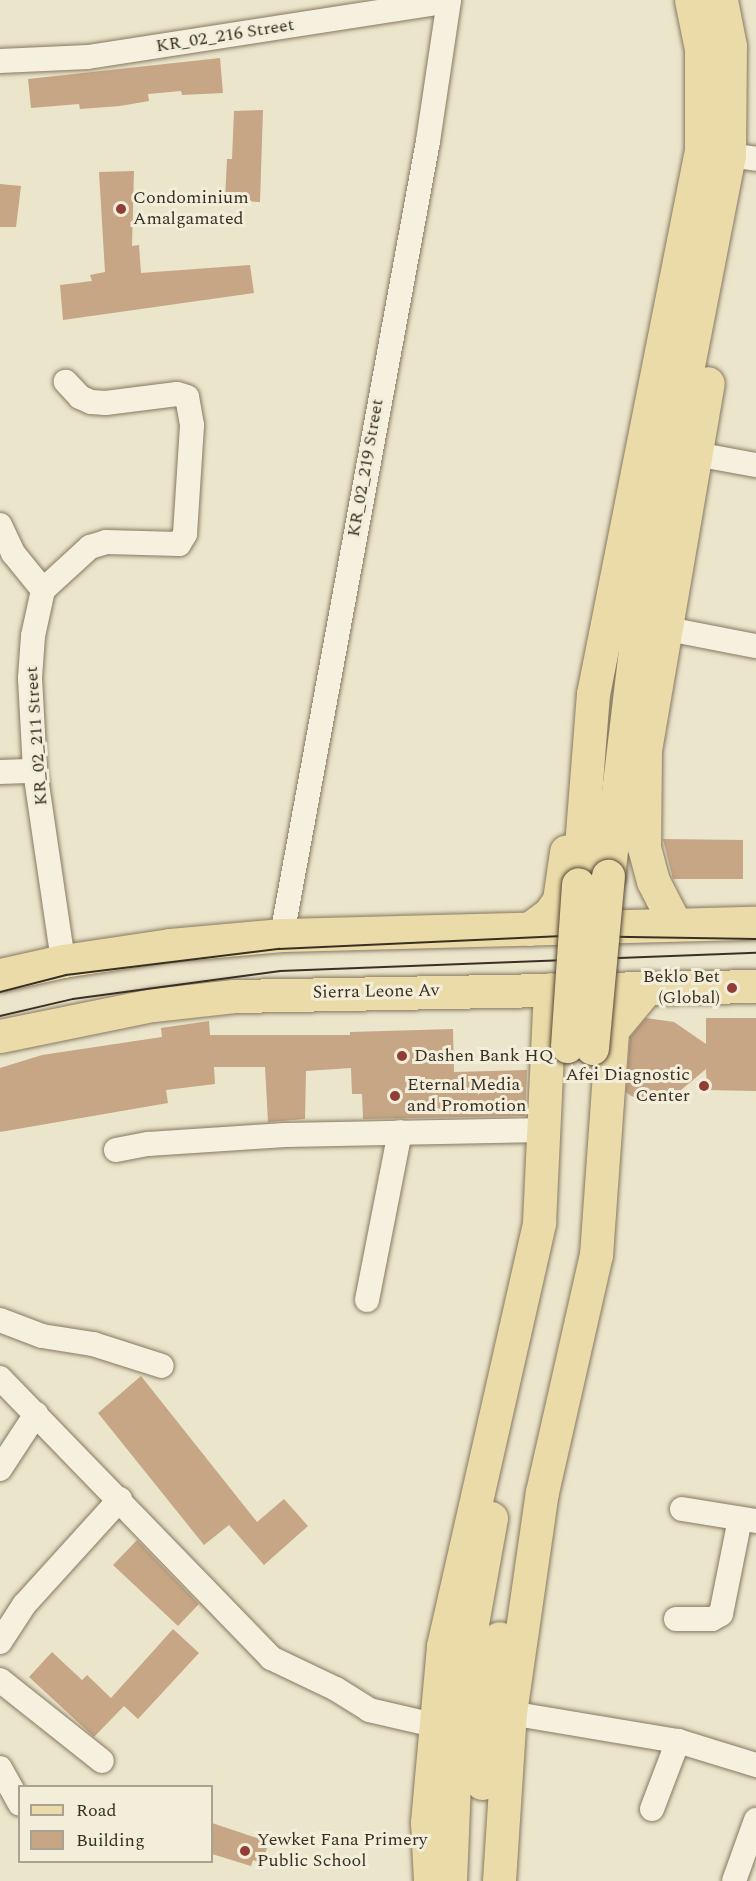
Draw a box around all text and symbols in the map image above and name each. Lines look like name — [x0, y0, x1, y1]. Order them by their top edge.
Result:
street label: KR_02_216 Street — [154, 14, 296, 58]
place label: Condominium Amalgamated — [133, 188, 249, 230]
marker: Condominium Amalgamated — [114, 202, 128, 216]
street label: KR_02_219 Street — [343, 397, 389, 539]
street label: KR_02_211 Street — [21, 666, 53, 806]
place label: Beklo Bet (Global) — [643, 967, 720, 1010]
street label: Sierra Leone Av — [313, 980, 439, 1004]
marker: Beklo Bet (Global) — [725, 981, 739, 995]
place label: Dashen Bank HQ — [414, 1045, 553, 1067]
marker: Dashen Bank HQ — [395, 1049, 409, 1063]
place label: Afei Diagnostic Center — [565, 1065, 690, 1108]
place label: Eternal Media and Promotion — [407, 1075, 526, 1118]
marker: Afei Diagnostic Center — [695, 1077, 713, 1095]
marker: Eternal Media and Promotion — [388, 1089, 402, 1103]
legend — [18, 1785, 213, 1863]
text: Road — [76, 1797, 117, 1824]
text: Building — [76, 1827, 145, 1854]
place label: Yewket Fana Primery Public School — [257, 1830, 427, 1872]
marker: Yewket Fana Primery Public School — [238, 1844, 252, 1858]

